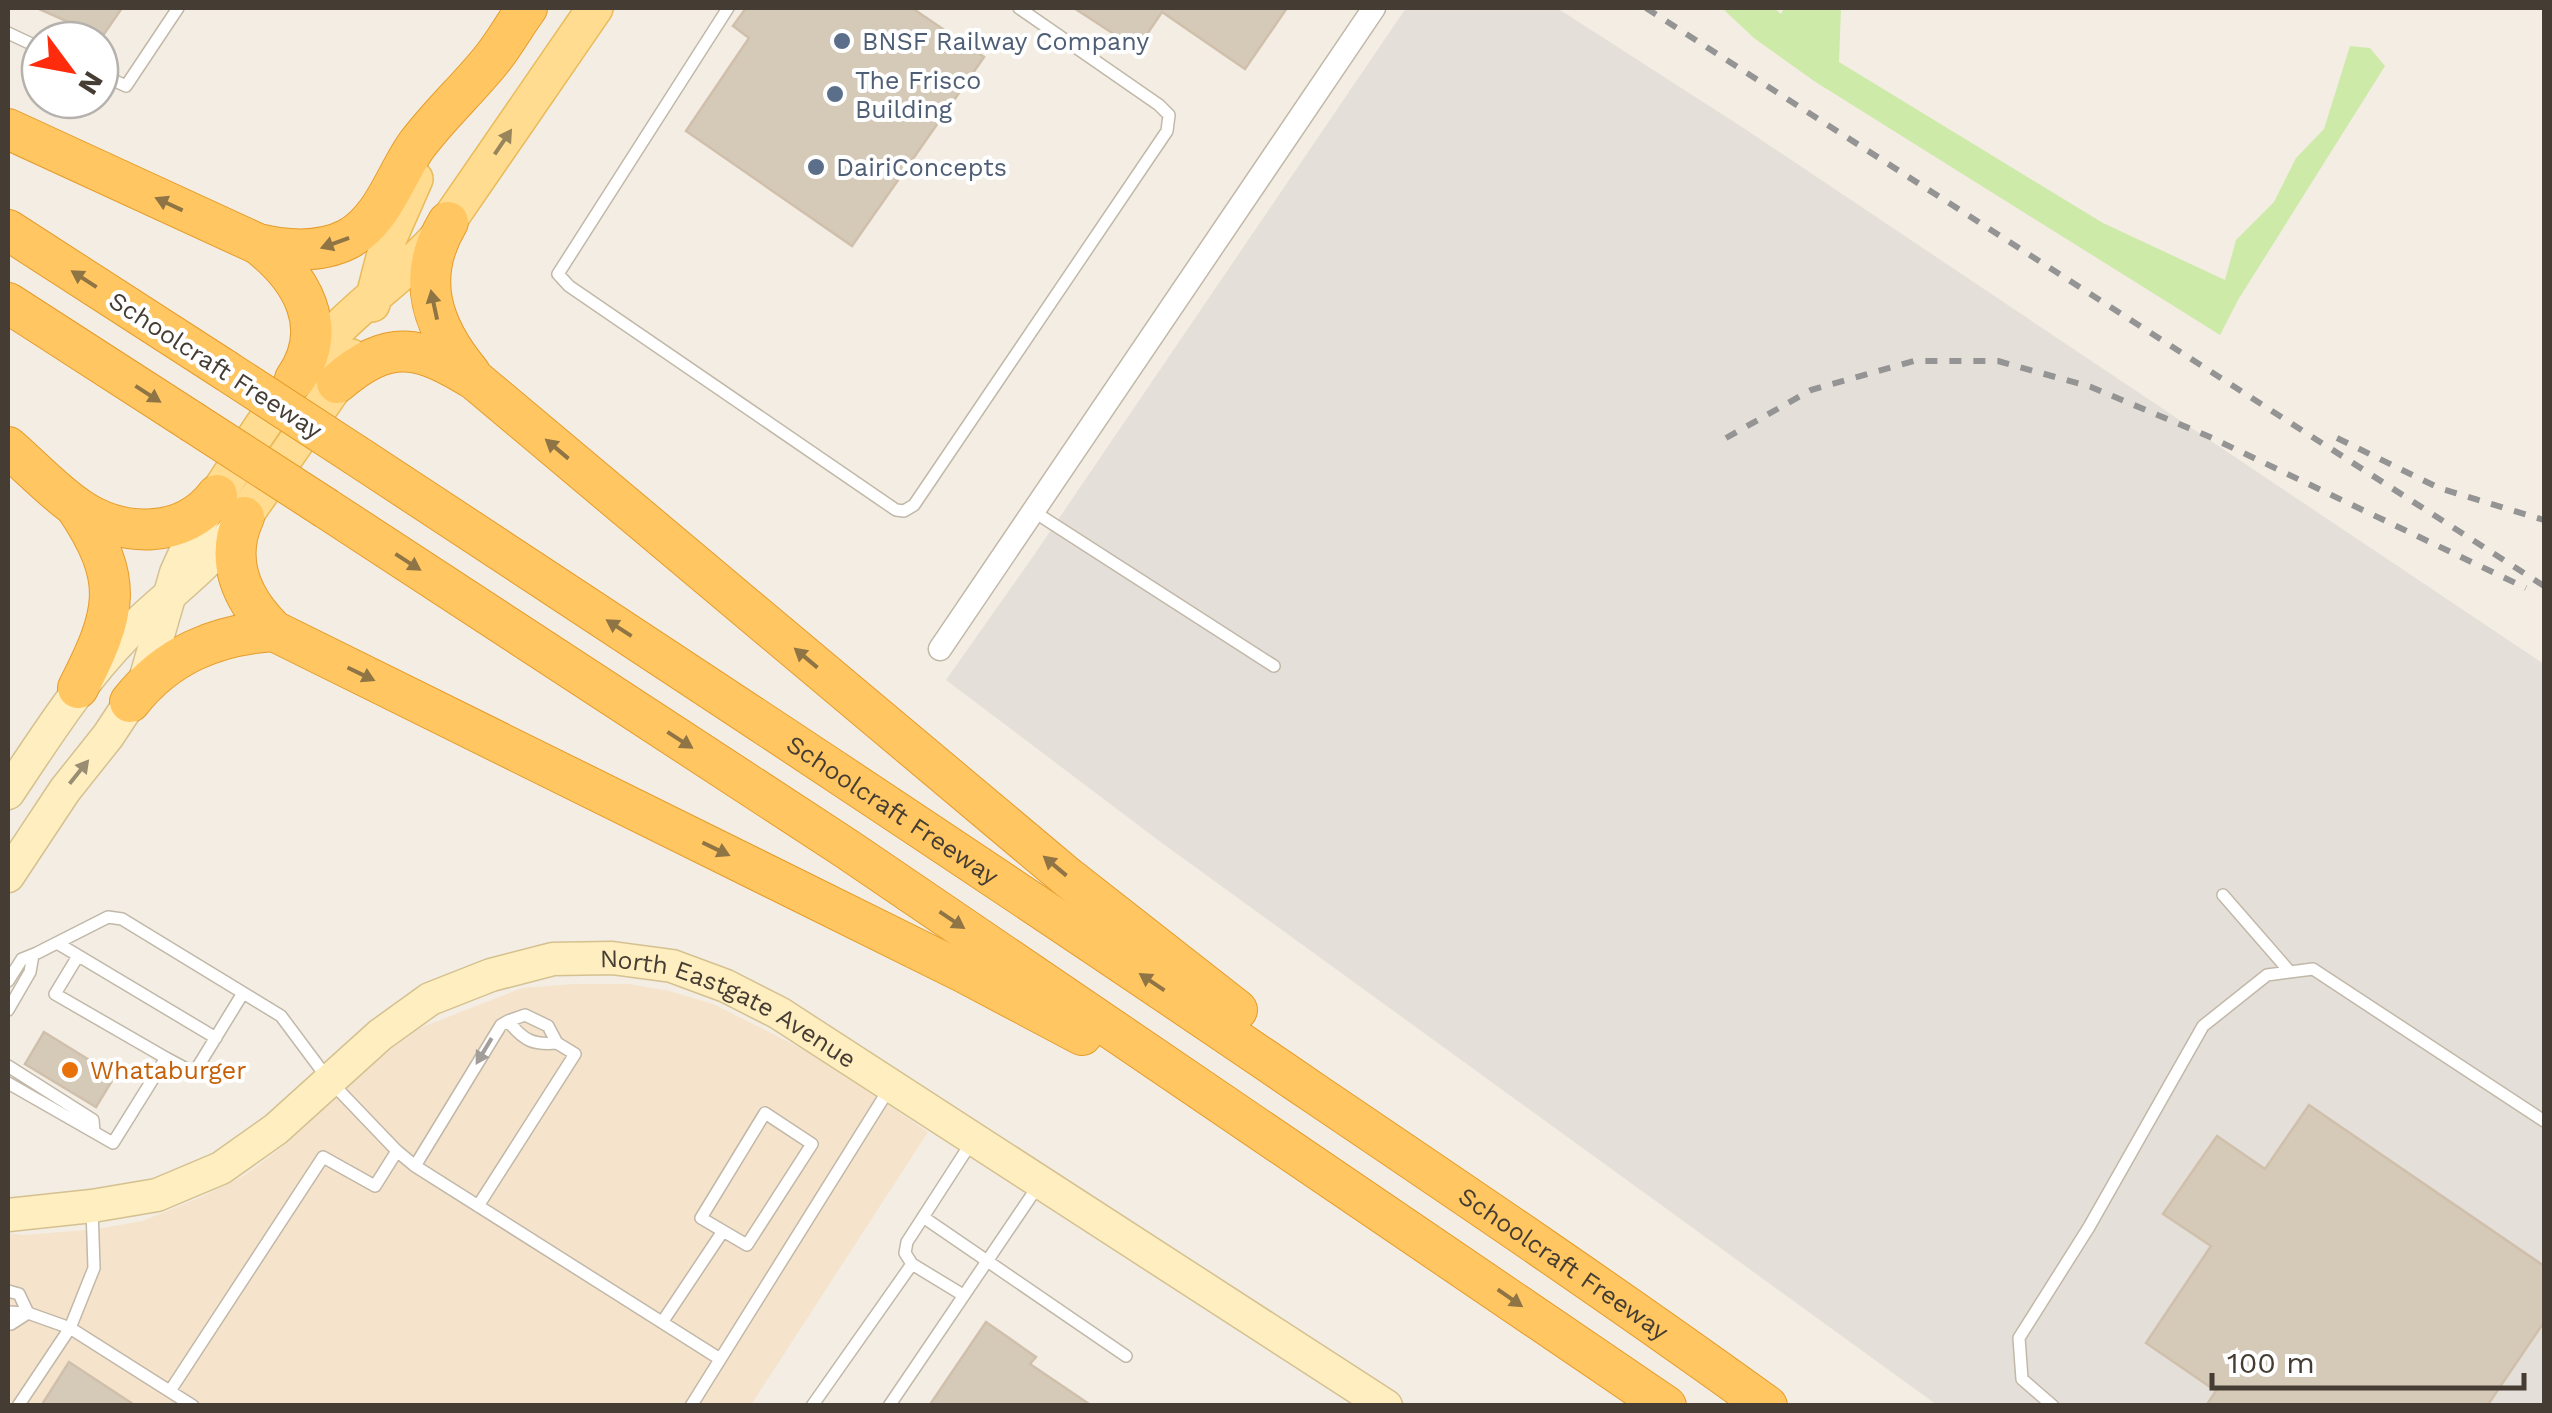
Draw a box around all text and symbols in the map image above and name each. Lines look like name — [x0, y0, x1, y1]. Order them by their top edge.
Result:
north arrow — [20, 20, 120, 120]
place label: BNSF Railway Company — [862, 27, 1149, 56]
marker: BNSF Railway Company — [831, 30, 853, 52]
text: N — [71, 65, 110, 101]
place label: The Frisco Building — [855, 66, 981, 124]
marker: The Frisco Building — [824, 83, 846, 105]
one-way arrow — [493, 128, 512, 155]
place label: DairiConcepts — [836, 153, 1007, 182]
marker: DairiConcepts — [805, 156, 827, 178]
one-way arrow — [155, 195, 184, 212]
one-way arrow — [320, 236, 350, 251]
one-way arrow — [70, 271, 98, 289]
street label: Schoolcraft Freeway — [104, 286, 328, 445]
one-way arrow — [425, 289, 441, 320]
one-way arrow — [135, 384, 162, 402]
one-way arrow — [545, 438, 570, 460]
one-way arrow — [395, 553, 422, 571]
one-way arrow — [605, 619, 632, 637]
one-way arrow — [793, 648, 818, 669]
one-way arrow — [347, 665, 376, 682]
street label: Schoolcraft Freeway — [781, 729, 1004, 891]
one-way arrow — [667, 731, 694, 749]
one-way arrow — [68, 759, 89, 785]
one-way arrow — [701, 840, 730, 857]
one-way arrow — [1043, 856, 1068, 877]
one-way arrow — [938, 910, 965, 928]
street label: North Eastgate Avenue — [600, 944, 861, 1074]
one-way arrow — [1138, 973, 1165, 992]
one-way arrow — [476, 1037, 493, 1065]
place label: Whataburger — [90, 1056, 246, 1085]
marker: Whataburger — [59, 1059, 81, 1081]
street label: Schoolcraft Freeway — [1453, 1181, 1674, 1346]
one-way arrow — [1497, 1289, 1524, 1307]
scale bar — [2212, 1328, 2524, 1390]
text: 100 m — [2227, 1345, 2315, 1380]

